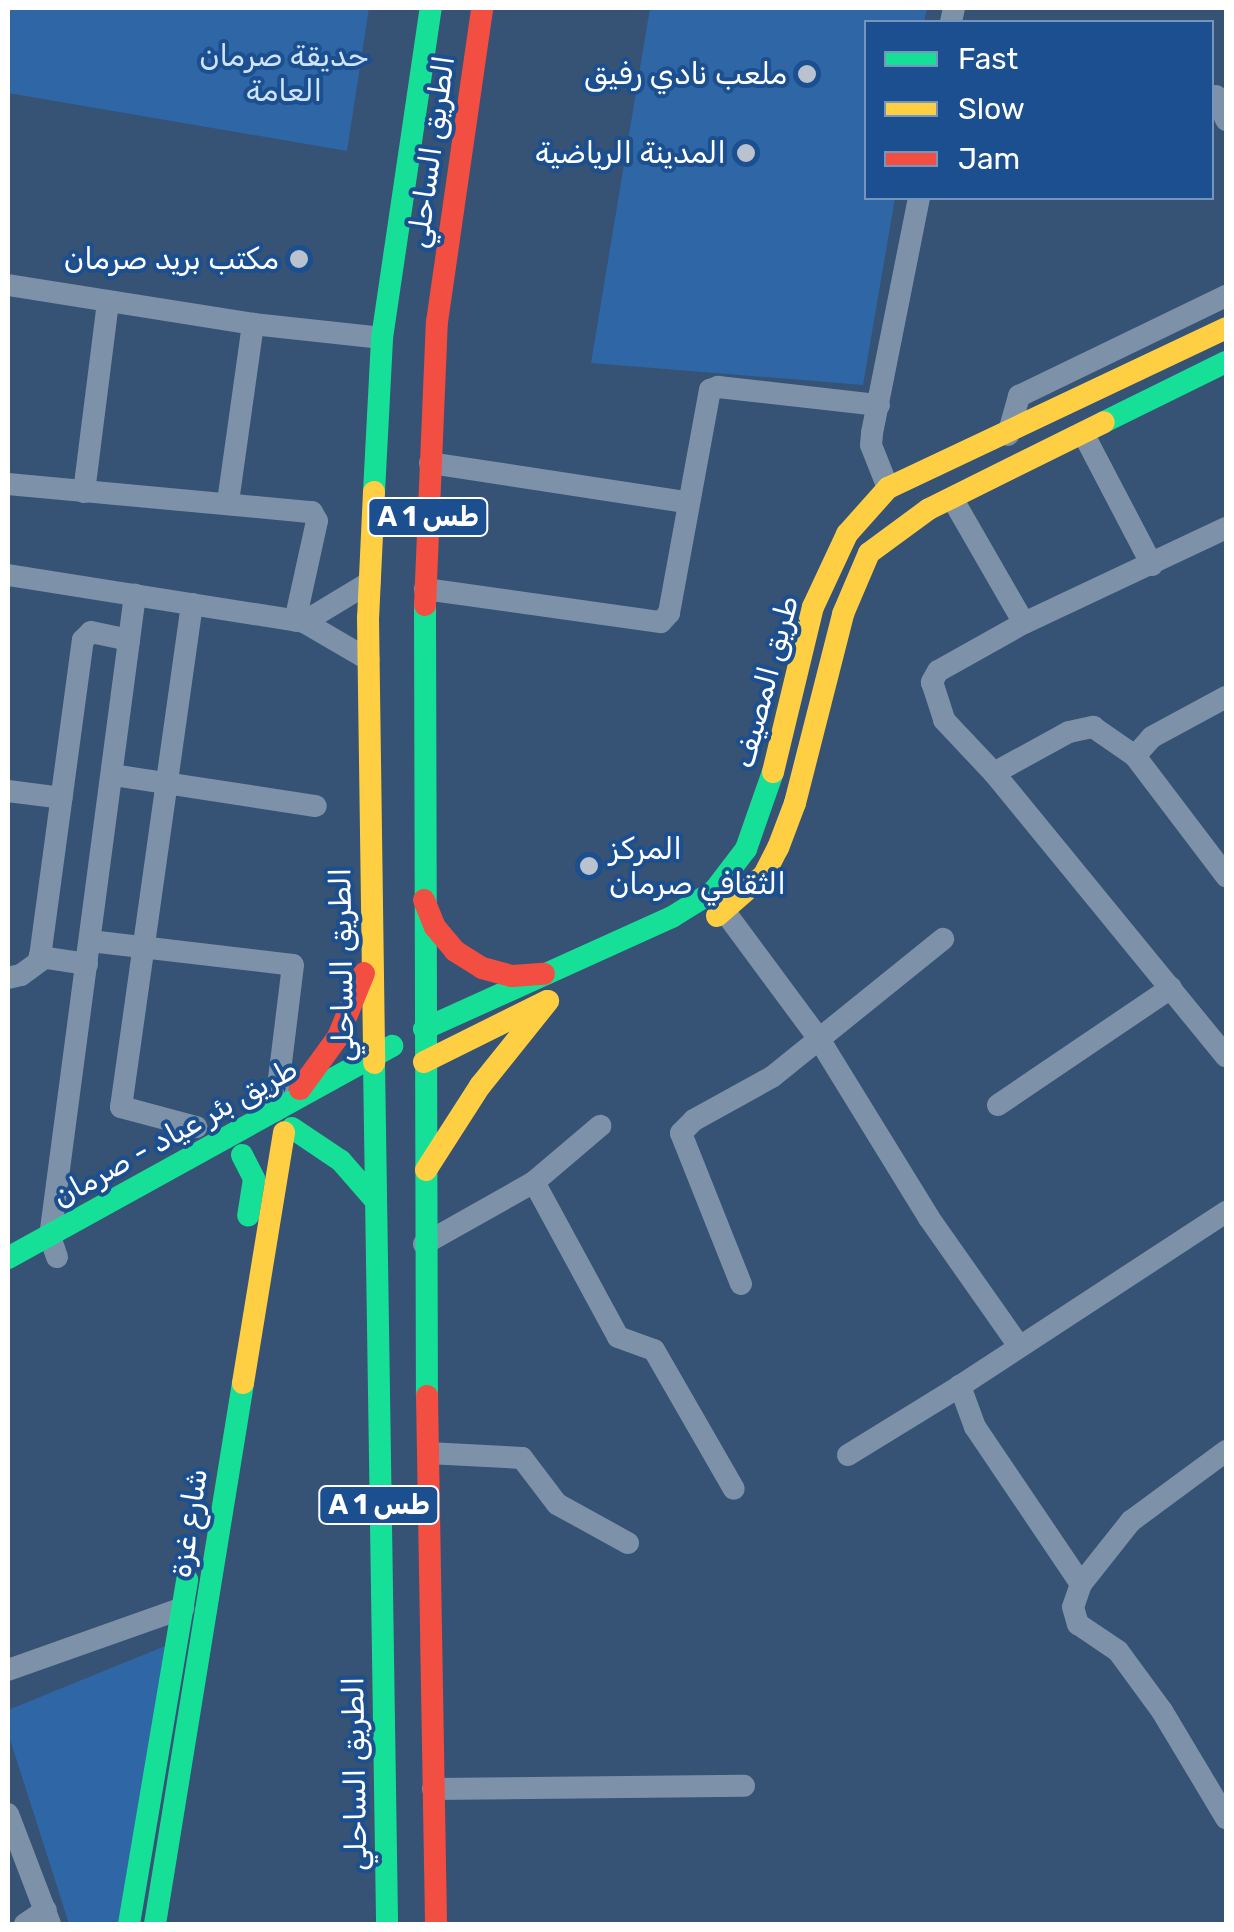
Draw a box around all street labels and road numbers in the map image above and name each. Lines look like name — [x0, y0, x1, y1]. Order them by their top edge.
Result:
street label: الطريق الساحلي — [400, 53, 462, 251]
road number: A 1 طس — [366, 494, 490, 540]
street label: طريق المصيف — [726, 592, 806, 772]
street label: الطريق الساحلي — [322, 868, 362, 1062]
street label: طريق بئر عياد - صرمان — [46, 1051, 304, 1215]
street label: شارع غزة — [163, 1466, 215, 1580]
road number: A 1 طس — [316, 1482, 442, 1528]
street label: الطريق الساحلي — [335, 1677, 375, 1871]

